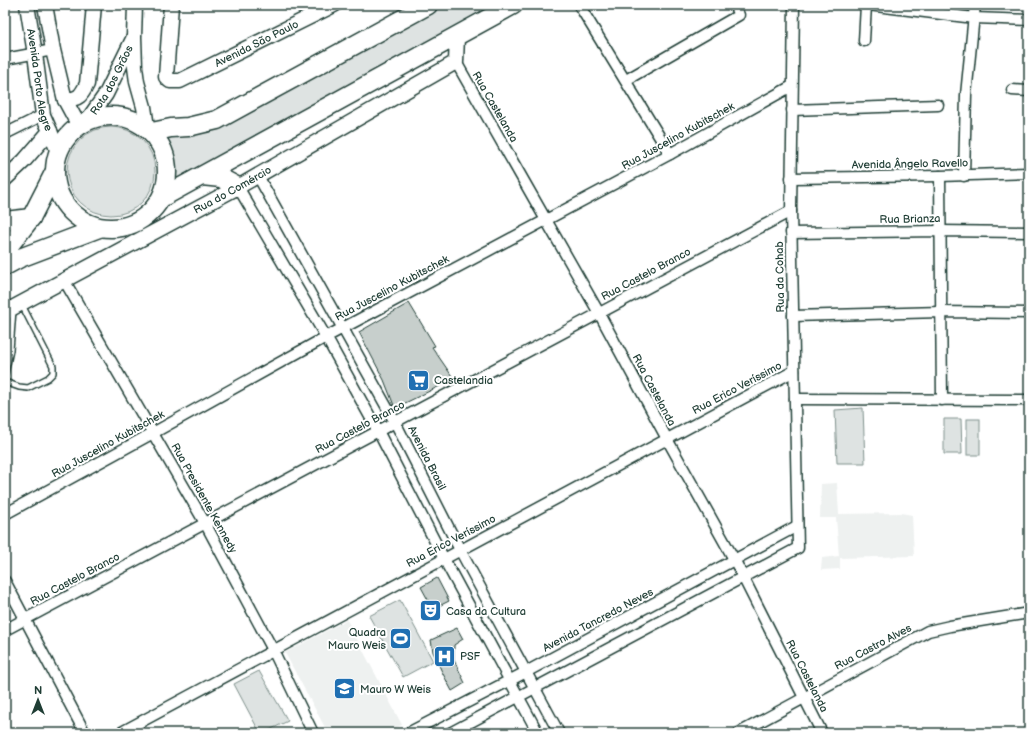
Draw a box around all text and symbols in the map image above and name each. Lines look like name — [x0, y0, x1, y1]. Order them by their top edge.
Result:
street label: Avenida São Paulo — [212, 17, 300, 69]
street label: Avenida Porto Alegre — [24, 28, 56, 133]
street label: Rota dos Grãos — [87, 43, 136, 117]
street label: Rua Castelanda — [469, 69, 521, 145]
street label: Rua Juscelino Kubitschek — [619, 99, 737, 172]
street label: Avenida Ângelo Ravello — [852, 156, 968, 172]
street label: Rua do Comércio — [191, 163, 273, 216]
street label: Rua Brianza — [879, 212, 941, 226]
street label: Rua da Cohab — [773, 241, 787, 313]
street label: Rua Castelo Branco — [599, 245, 693, 303]
street label: Rua Juscelino Kubitschek — [333, 252, 452, 324]
street label: Rua Castelanda — [630, 352, 678, 428]
street label: Rua Erico Veríssimo — [690, 359, 784, 417]
supermarket icon: Castelandia — [405, 367, 431, 393]
place label: Castelandia — [434, 374, 493, 387]
street label: Rua Castelo Branco — [313, 398, 407, 456]
street label: Rua Juscelino Kubitschek — [49, 407, 167, 480]
street label: Avenida Brasil — [405, 424, 449, 492]
street label: Rua Presidente Kennedy — [168, 441, 240, 555]
street label: Rua Erico Veríssimo — [404, 512, 498, 570]
street label: Rua Castelo Branco — [28, 550, 122, 608]
street label: Avenida Tancredo Neves — [540, 585, 656, 655]
theatre icon: Casa da Cultura — [418, 598, 444, 624]
place label: Casa da Cultura — [446, 605, 526, 618]
street label: Rua Castro Alves — [832, 621, 914, 673]
sports icon: Quadra Mauro Weis — [388, 625, 414, 651]
place label: Quadra Mauro Weis — [328, 626, 387, 652]
street label: Rua Castelanda — [783, 638, 831, 714]
hospital icon: PSF — [432, 643, 458, 669]
place label: PSF — [460, 650, 481, 663]
school or university icon: Mauro W Weis — [331, 676, 357, 702]
north arrow — [18, 680, 58, 720]
place label: Mauro W Weis — [360, 683, 431, 696]
text: N — [34, 684, 42, 697]

